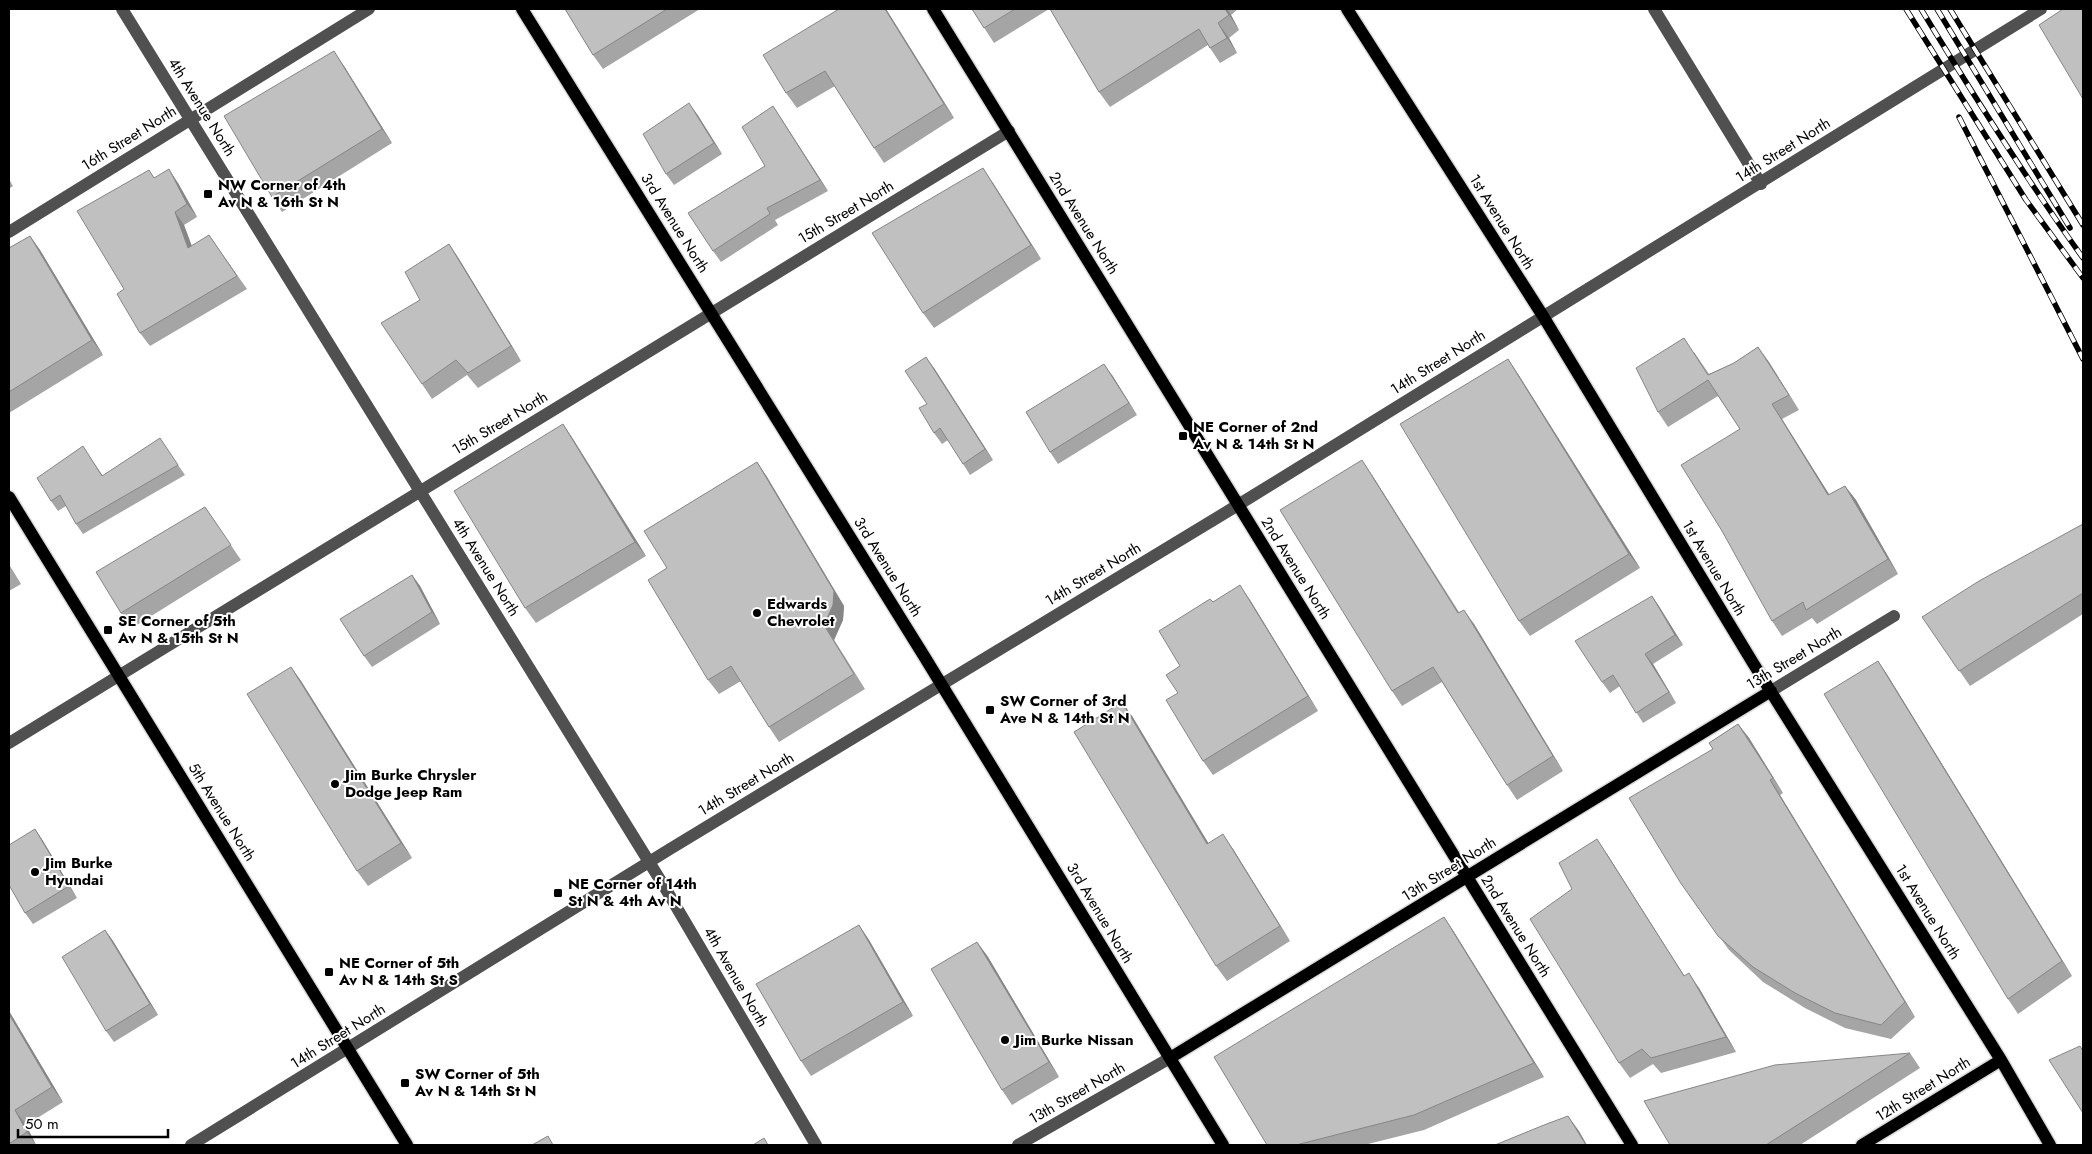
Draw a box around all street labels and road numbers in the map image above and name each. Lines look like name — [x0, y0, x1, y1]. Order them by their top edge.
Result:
street label: 4th Avenue North — [163, 54, 241, 160]
street label: 16th Street North — [77, 100, 181, 176]
street label: 14th Street North — [1731, 112, 1835, 188]
street label: 2nd Avenue North — [1044, 168, 1124, 278]
street label: 3rd Avenue North — [635, 169, 715, 277]
street label: 1st Avenue North — [1464, 170, 1540, 274]
street label: 15th Street North — [794, 175, 898, 249]
street label: 14th Street North — [1386, 324, 1490, 400]
street label: 15th Street North — [448, 386, 552, 460]
street label: 3rd Avenue North — [848, 513, 928, 621]
street label: 2nd Avenue North — [1256, 513, 1336, 623]
street label: 4th Avenue North — [447, 514, 525, 620]
street label: 1st Avenue North — [1677, 516, 1751, 620]
street label: 14th Street North — [1041, 537, 1145, 611]
street label: 13th Street North — [1742, 621, 1846, 695]
street label: 14th Street North — [694, 747, 798, 821]
street label: 5th Avenue North — [183, 759, 261, 865]
street label: 13th Street North — [1398, 831, 1500, 907]
street label: 3rd Avenue North — [1061, 858, 1139, 968]
street label: 1st Avenue North — [1890, 860, 1966, 964]
street label: 2nd Avenue North — [1476, 871, 1556, 981]
street label: 4th Avenue North — [698, 923, 774, 1031]
street label: 14th Street North — [286, 998, 390, 1074]
street label: 12th Street North — [1871, 1051, 1975, 1127]
street label: 13th Street North — [1025, 1057, 1129, 1129]

